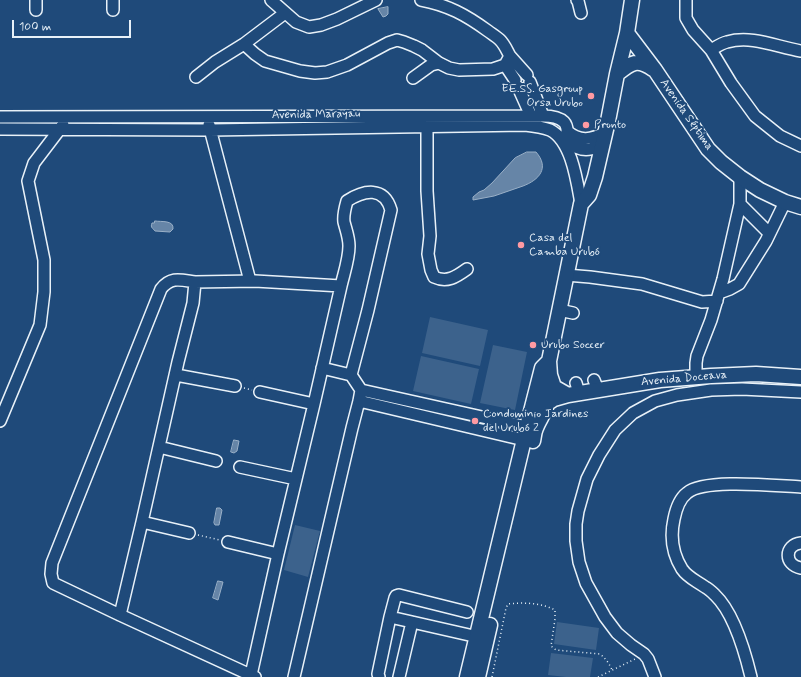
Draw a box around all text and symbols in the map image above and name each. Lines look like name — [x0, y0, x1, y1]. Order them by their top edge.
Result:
scale bar — [14, 12, 133, 38]
text: 100 m — [19, 19, 51, 35]
street label: Avenida Séptima — [656, 77, 716, 153]
place label: EE.SS. Gasgroup Orsa Urubo — [501, 82, 583, 110]
marker: EE.SS. Gasgroup Orsa Urubo — [586, 91, 596, 101]
street label: Avenida Marayau — [271, 107, 361, 123]
place label: Pronto — [594, 118, 626, 132]
marker: Pronto — [581, 120, 591, 130]
place label: Casa del Camba Urubó — [529, 231, 600, 259]
marker: Casa del Camba Urubó — [516, 240, 526, 250]
place label: Urubo Soccer — [541, 338, 605, 352]
marker: Urubo Soccer — [528, 340, 538, 350]
street label: Avenida Doceava — [640, 368, 728, 390]
place label: Condominio Jardines del Urubó 2 — [483, 407, 588, 435]
marker: Condominio Jardines del Urubó 2 — [470, 416, 480, 426]

